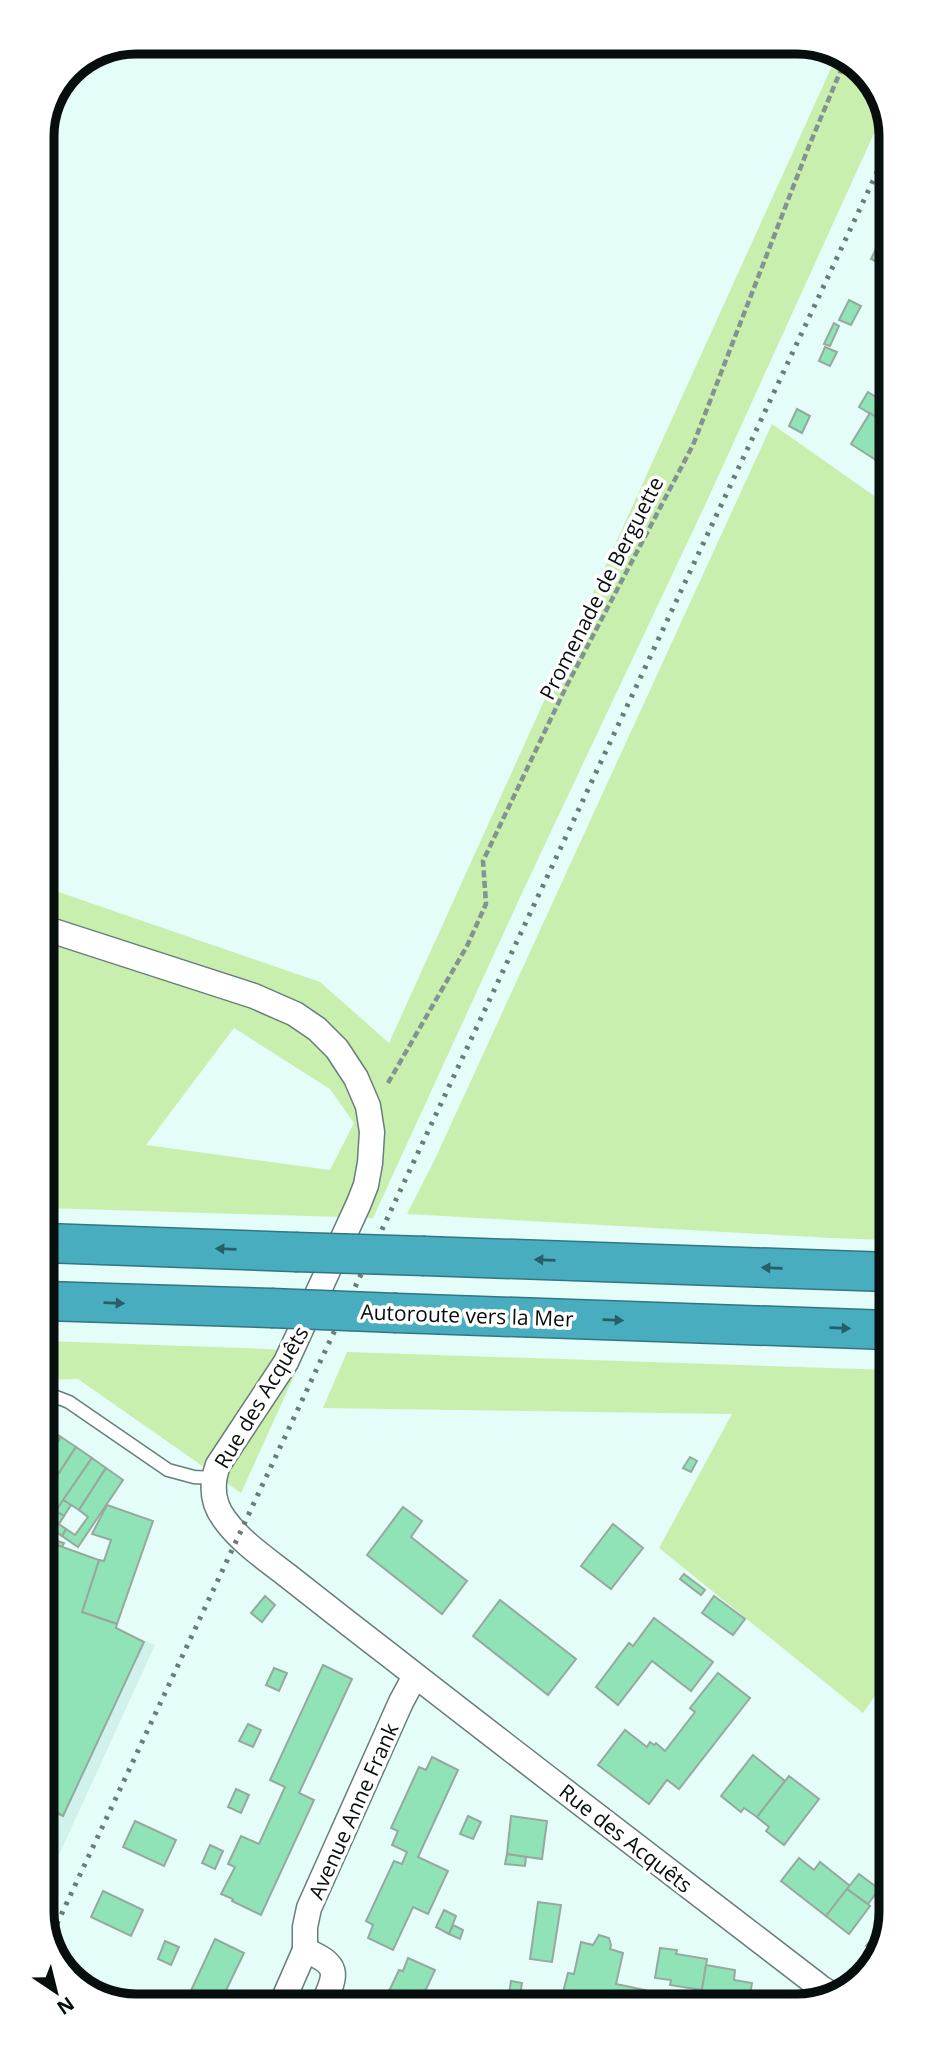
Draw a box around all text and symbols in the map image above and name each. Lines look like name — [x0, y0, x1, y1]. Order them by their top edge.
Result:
street label: Promenade de Berguette — [533, 472, 669, 704]
one-way arrow — [215, 1244, 237, 1255]
one-way arrow — [533, 1255, 555, 1266]
one-way arrow — [761, 1262, 783, 1274]
one-way arrow — [103, 1297, 125, 1309]
street label: Autoroute vers la Mer — [360, 1297, 574, 1333]
one-way arrow — [602, 1315, 624, 1326]
street label: Rue des Acquêts — [207, 1321, 315, 1473]
one-way arrow — [829, 1322, 851, 1334]
street label: Avenue Anne Frank — [302, 1719, 404, 1903]
street label: Rue des Acquêts — [554, 1777, 698, 1899]
north arrow — [21, 1957, 91, 2027]
text: N — [52, 1991, 80, 2021]

